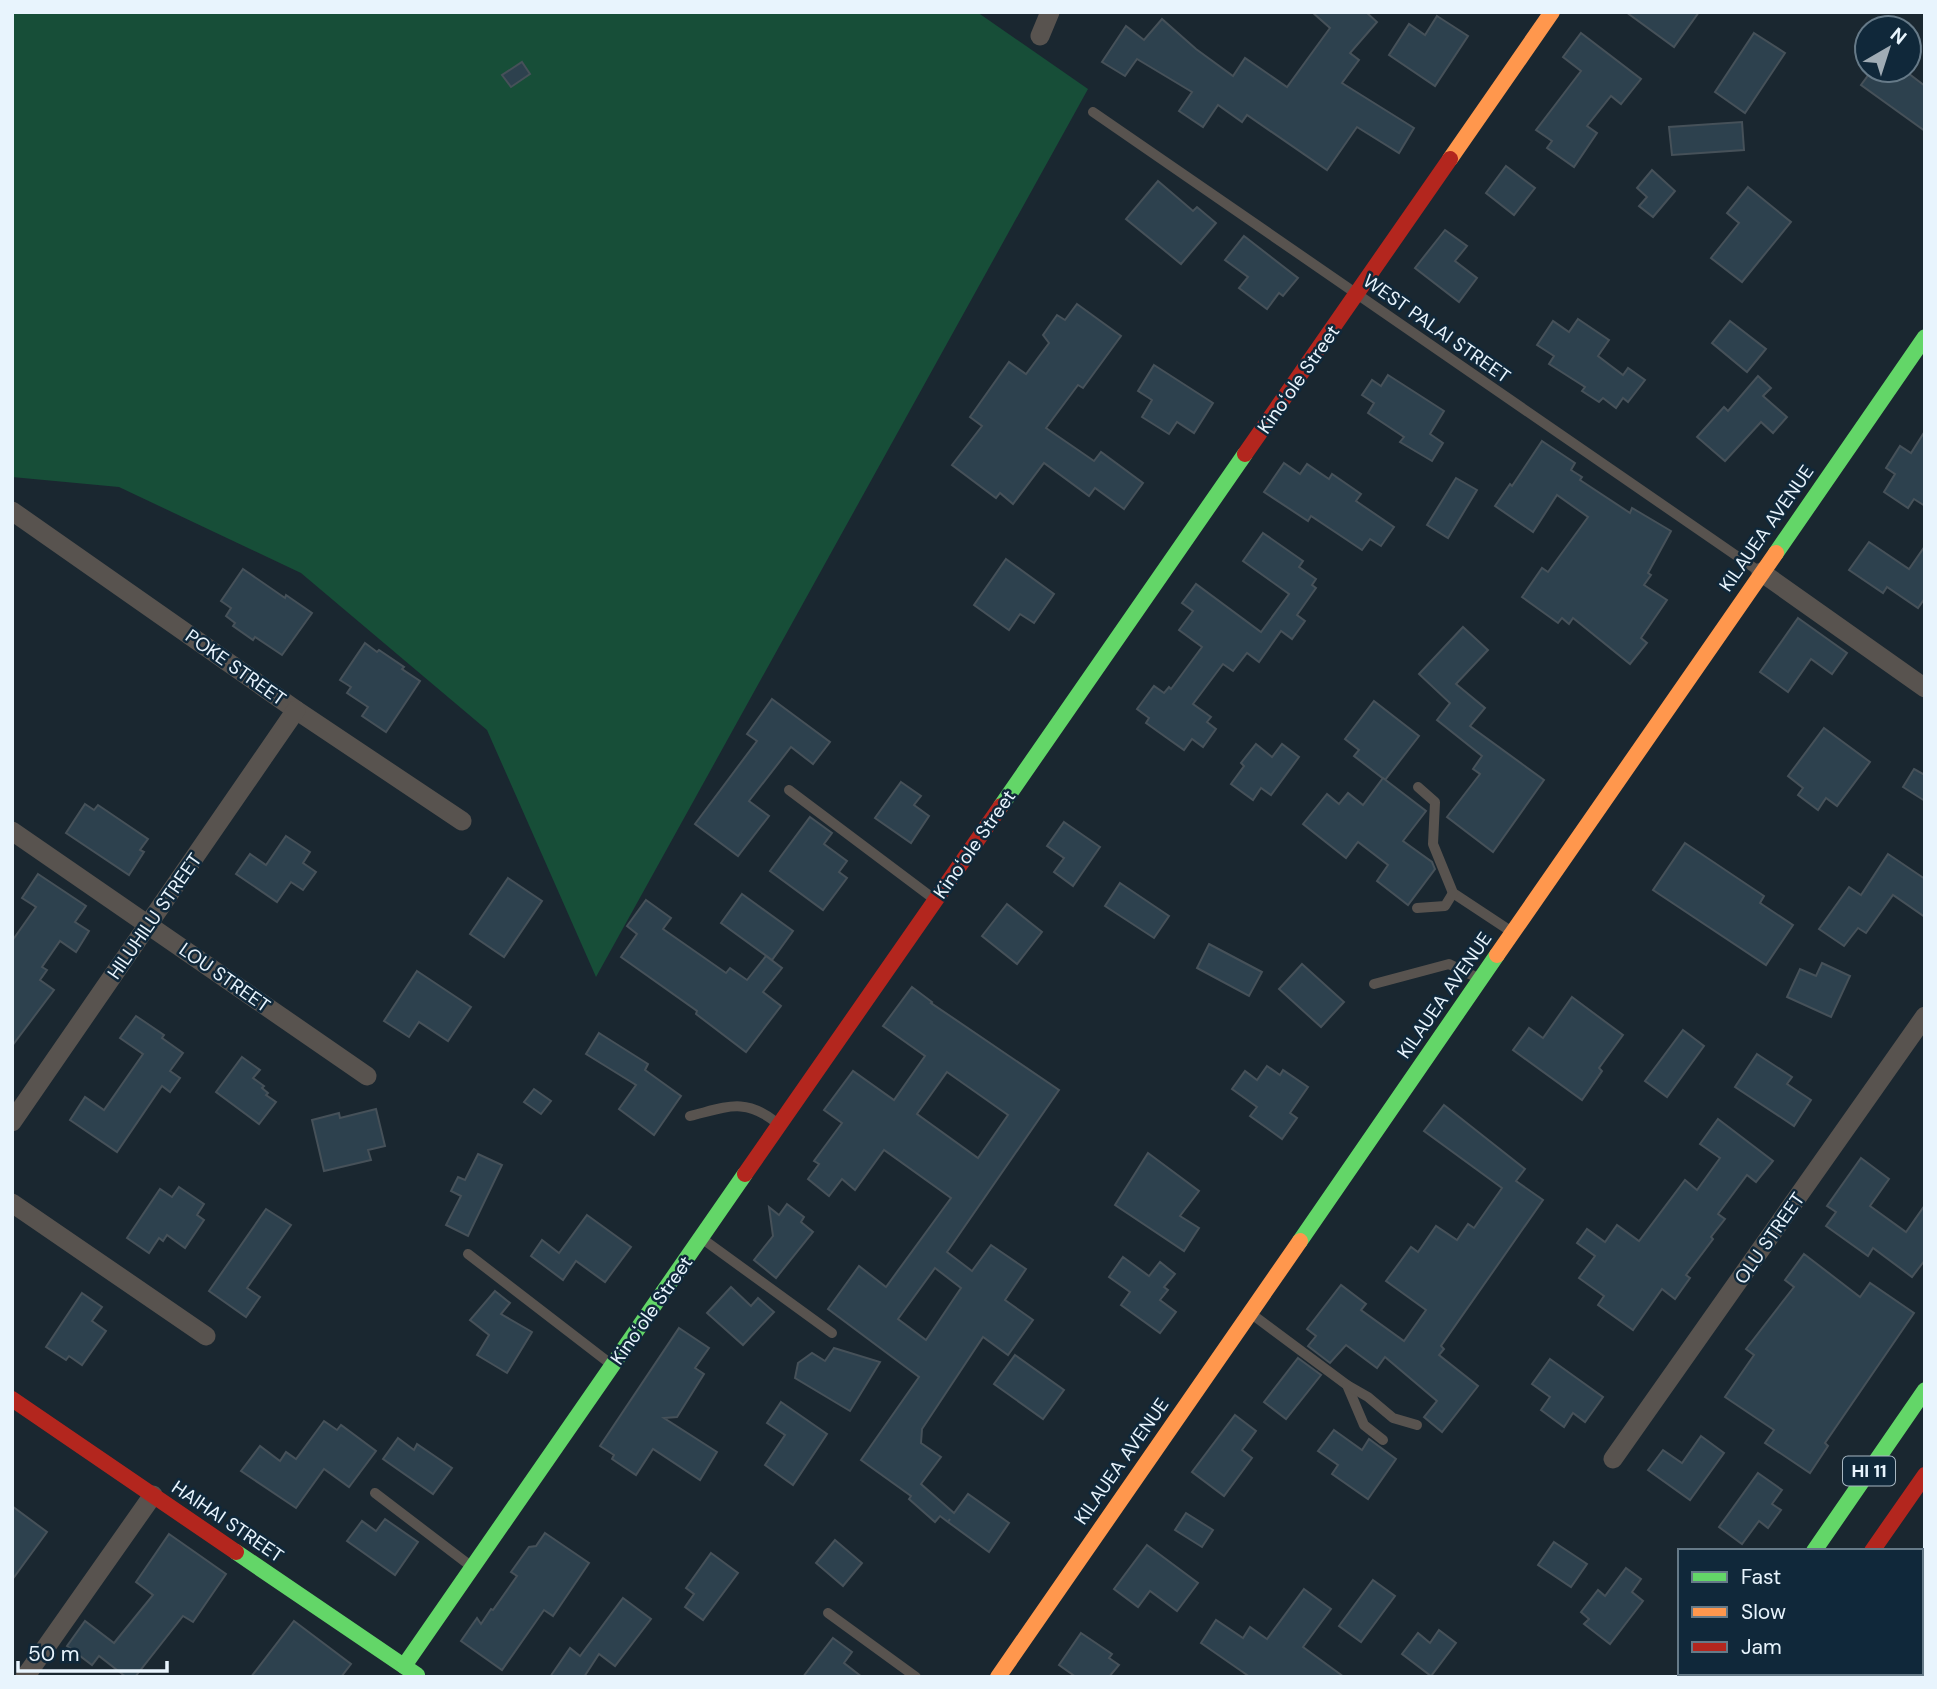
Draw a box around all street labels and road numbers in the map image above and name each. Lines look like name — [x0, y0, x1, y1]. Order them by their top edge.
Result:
street label: WEST PALAI STREET — [1358, 268, 1516, 389]
street label: Kinoʻole Street — [1252, 320, 1345, 439]
street label: KILAUEA AVENUE — [1713, 460, 1819, 596]
street label: POKE STREET — [180, 624, 291, 712]
street label: Kinoʻole Street — [928, 785, 1021, 904]
street label: HILUHILU STREET — [102, 848, 207, 984]
street label: KILAUEA AVENUE — [1391, 927, 1497, 1063]
street label: LOU STREET — [174, 937, 275, 1018]
street label: OLU STREET — [1729, 1187, 1810, 1289]
street label: Kinoʻole Street — [605, 1251, 698, 1370]
street label: KILAUEA AVENUE — [1068, 1393, 1174, 1529]
road number: HI 11 — [1843, 1456, 1895, 1486]
street label: HAIHAI STREET — [167, 1475, 289, 1568]

